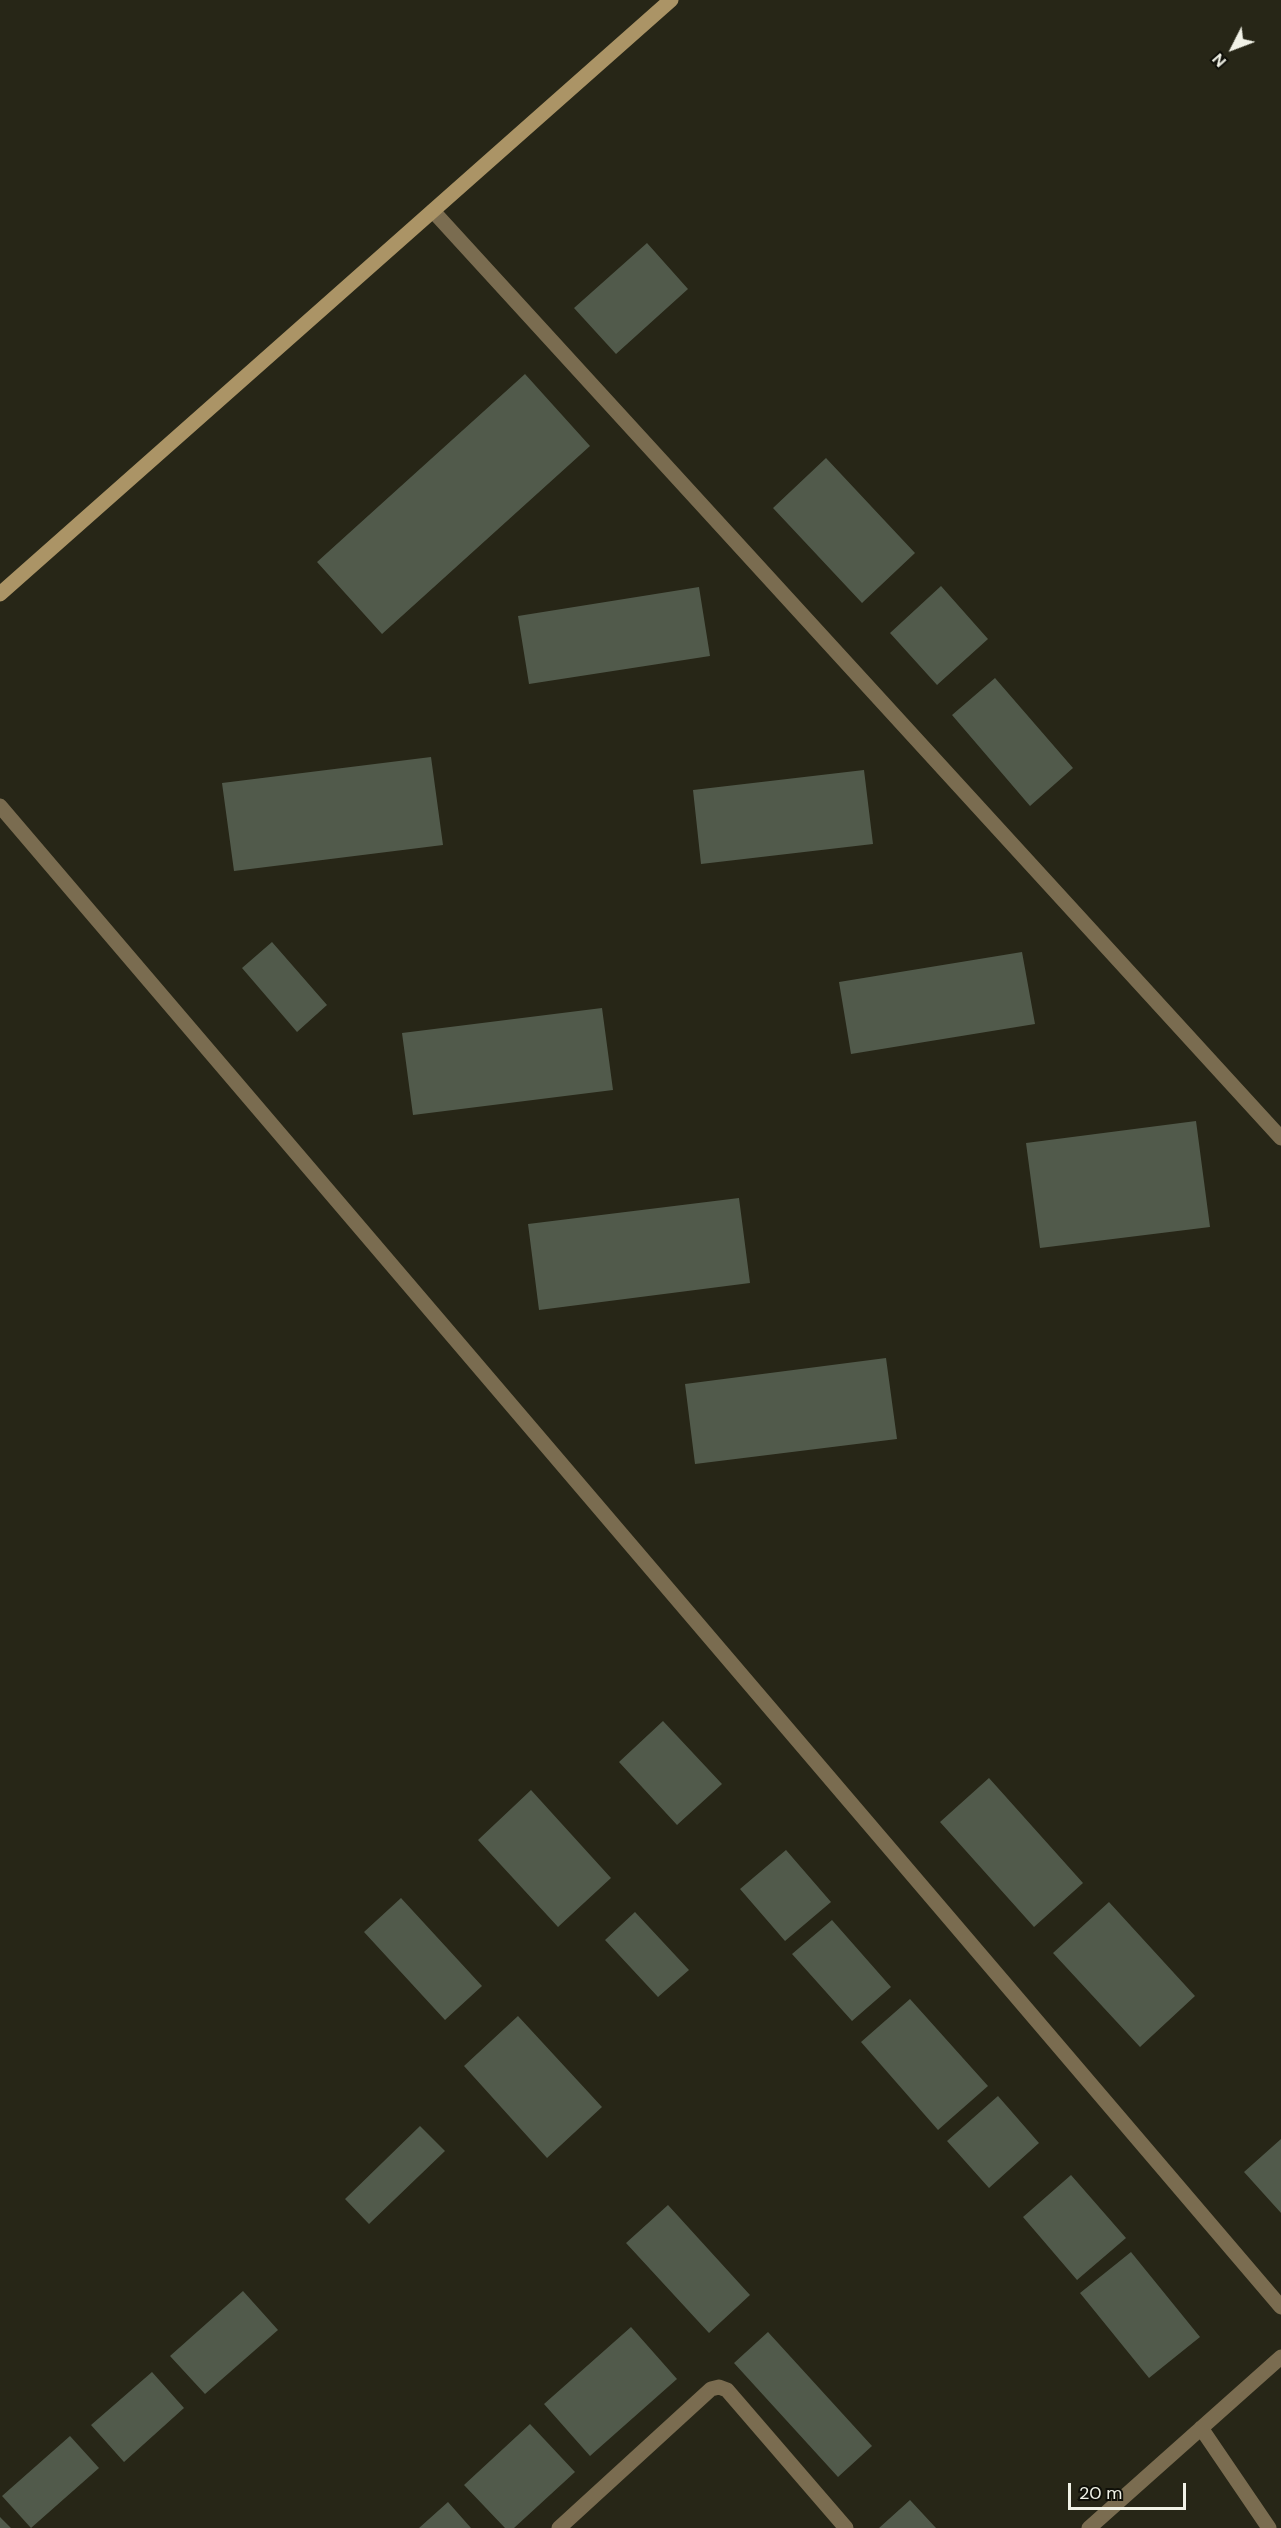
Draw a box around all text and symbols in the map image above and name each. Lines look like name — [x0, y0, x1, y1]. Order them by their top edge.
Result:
north arrow — [1203, 18, 1263, 78]
text: N — [1208, 49, 1231, 72]
scale bar — [1071, 2471, 1190, 2509]
text: 20 m — [1079, 2481, 1122, 2505]

